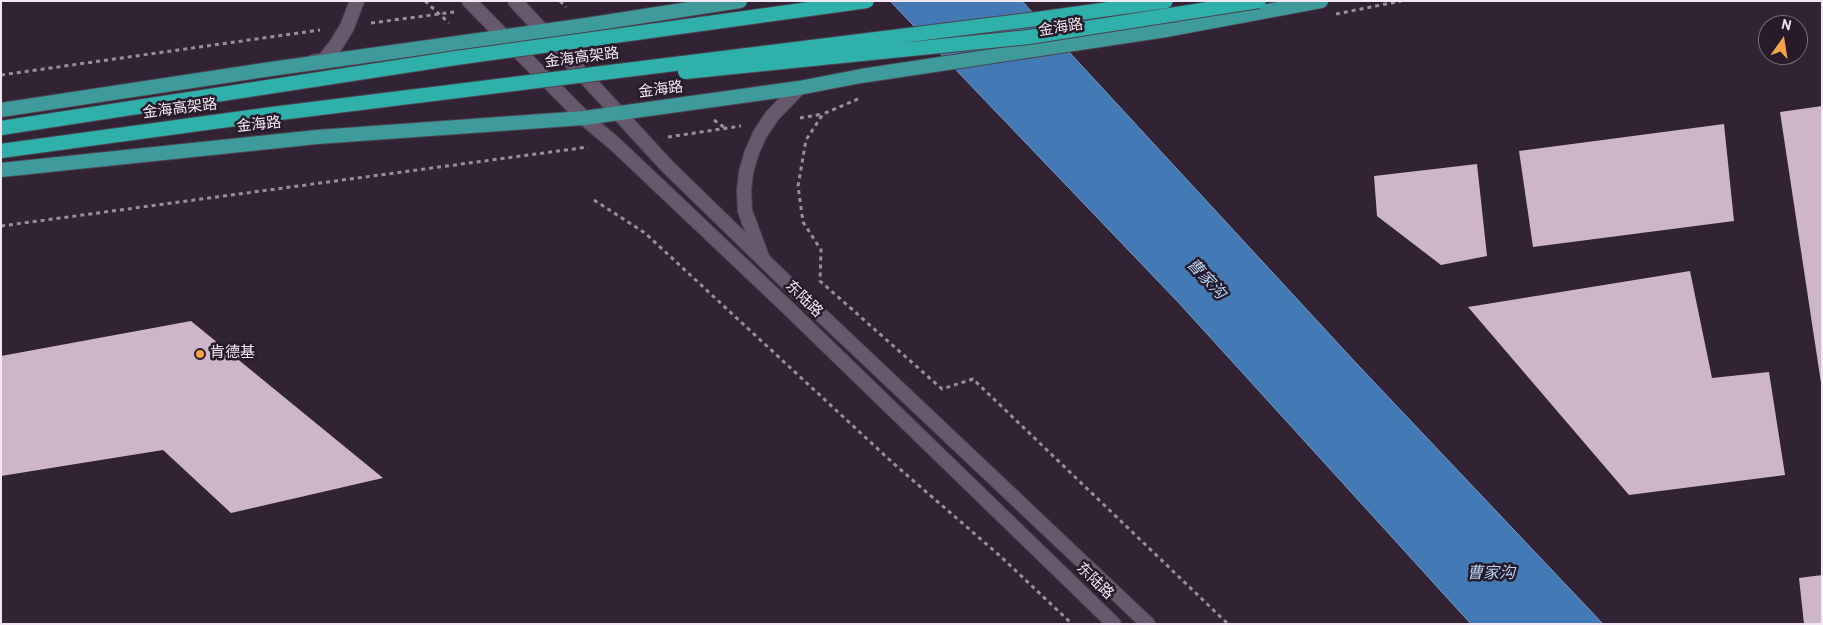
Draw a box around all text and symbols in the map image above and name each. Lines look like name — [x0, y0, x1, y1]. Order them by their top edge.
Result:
north arrow — [1758, 15, 1808, 65]
text: N — [1779, 16, 1793, 35]
street label: 金海路 — [1037, 17, 1085, 41]
street label: 金海高架路 — [544, 45, 620, 73]
street label: 金海路 — [638, 79, 684, 103]
street label: 金海高架路 — [142, 96, 218, 124]
street label: 金海路 — [236, 115, 282, 137]
water label: 曹家沟 — [1182, 256, 1228, 304]
street label: 东陆路 — [781, 278, 825, 322]
place label: 肯德基 — [210, 345, 255, 363]
marker: 肯德基 — [194, 348, 206, 360]
street label: 东陆路 — [1072, 560, 1116, 604]
water label: 曹家沟 — [1467, 565, 1515, 585]

